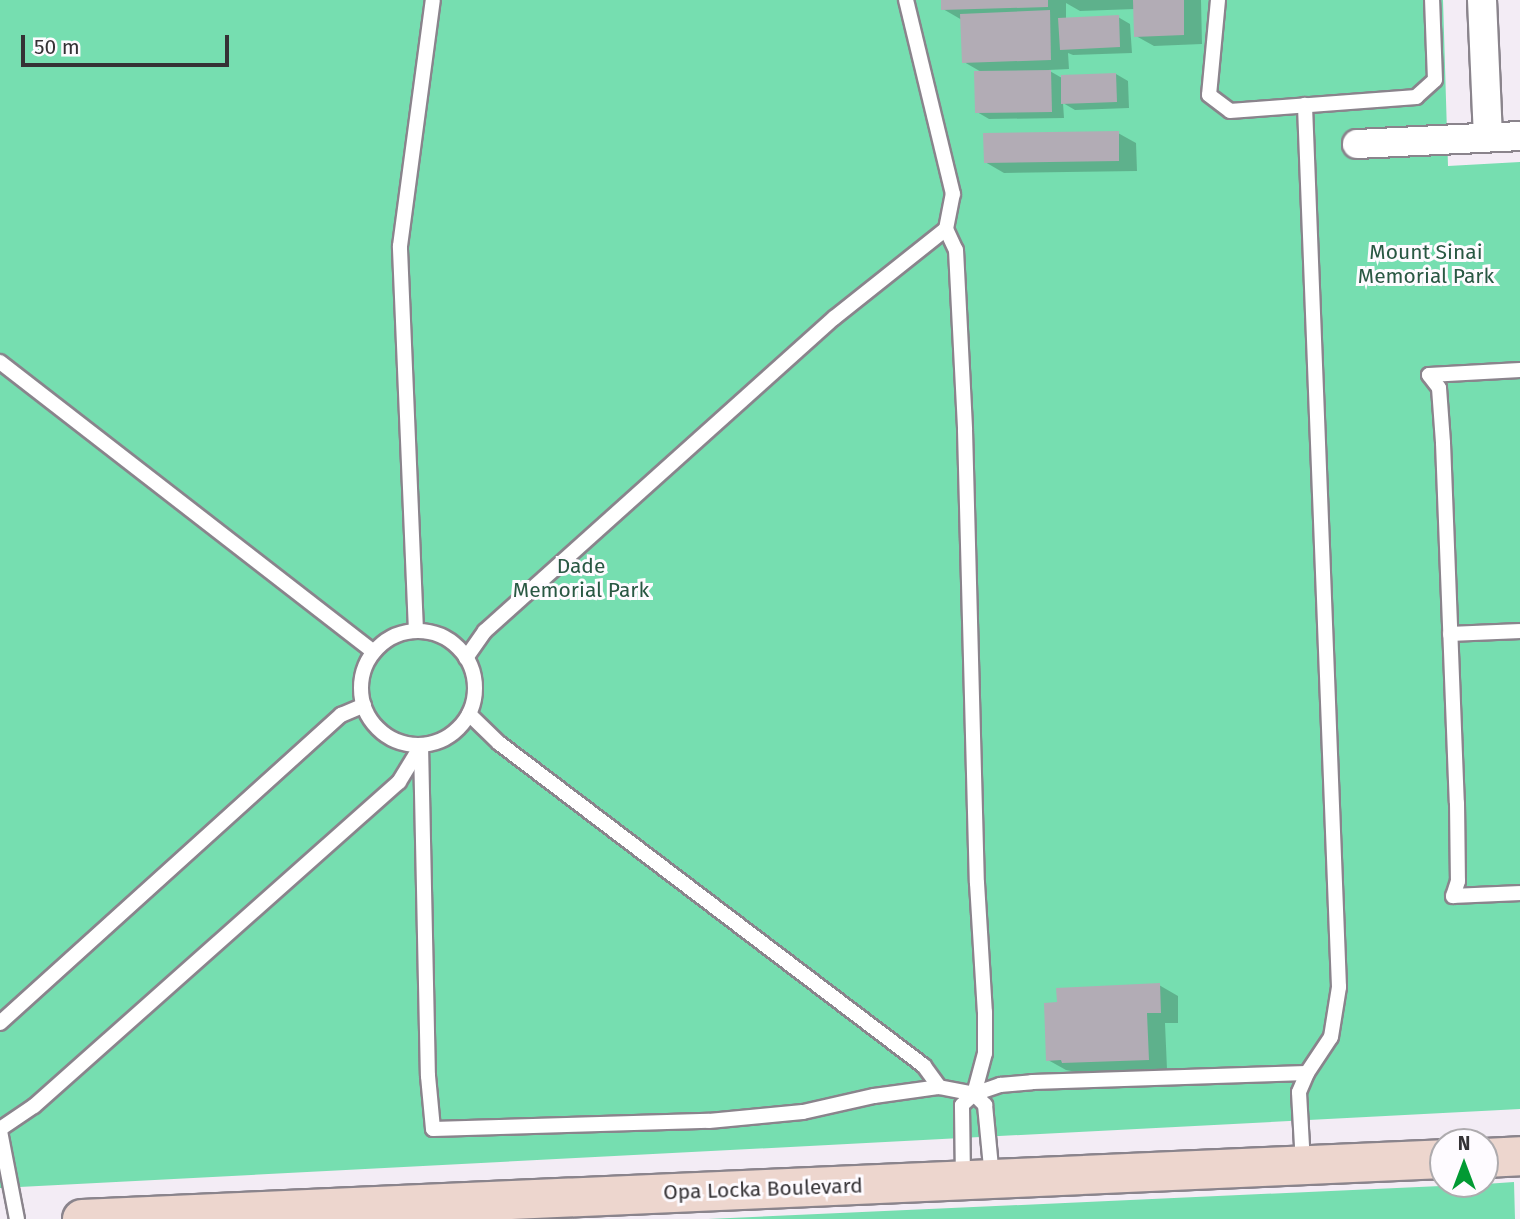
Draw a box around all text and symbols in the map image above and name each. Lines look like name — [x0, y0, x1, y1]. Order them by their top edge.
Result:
scale bar — [24, 21, 233, 65]
text: 50 m — [34, 34, 80, 60]
park label: Mount Sinai Memorial Park — [1358, 239, 1494, 289]
park label: Dade Memorial Park — [513, 553, 649, 603]
north arrow — [1429, 1128, 1499, 1198]
text: N — [1458, 1132, 1470, 1155]
street label: Opa Locka Boulevard — [663, 1173, 863, 1205]

